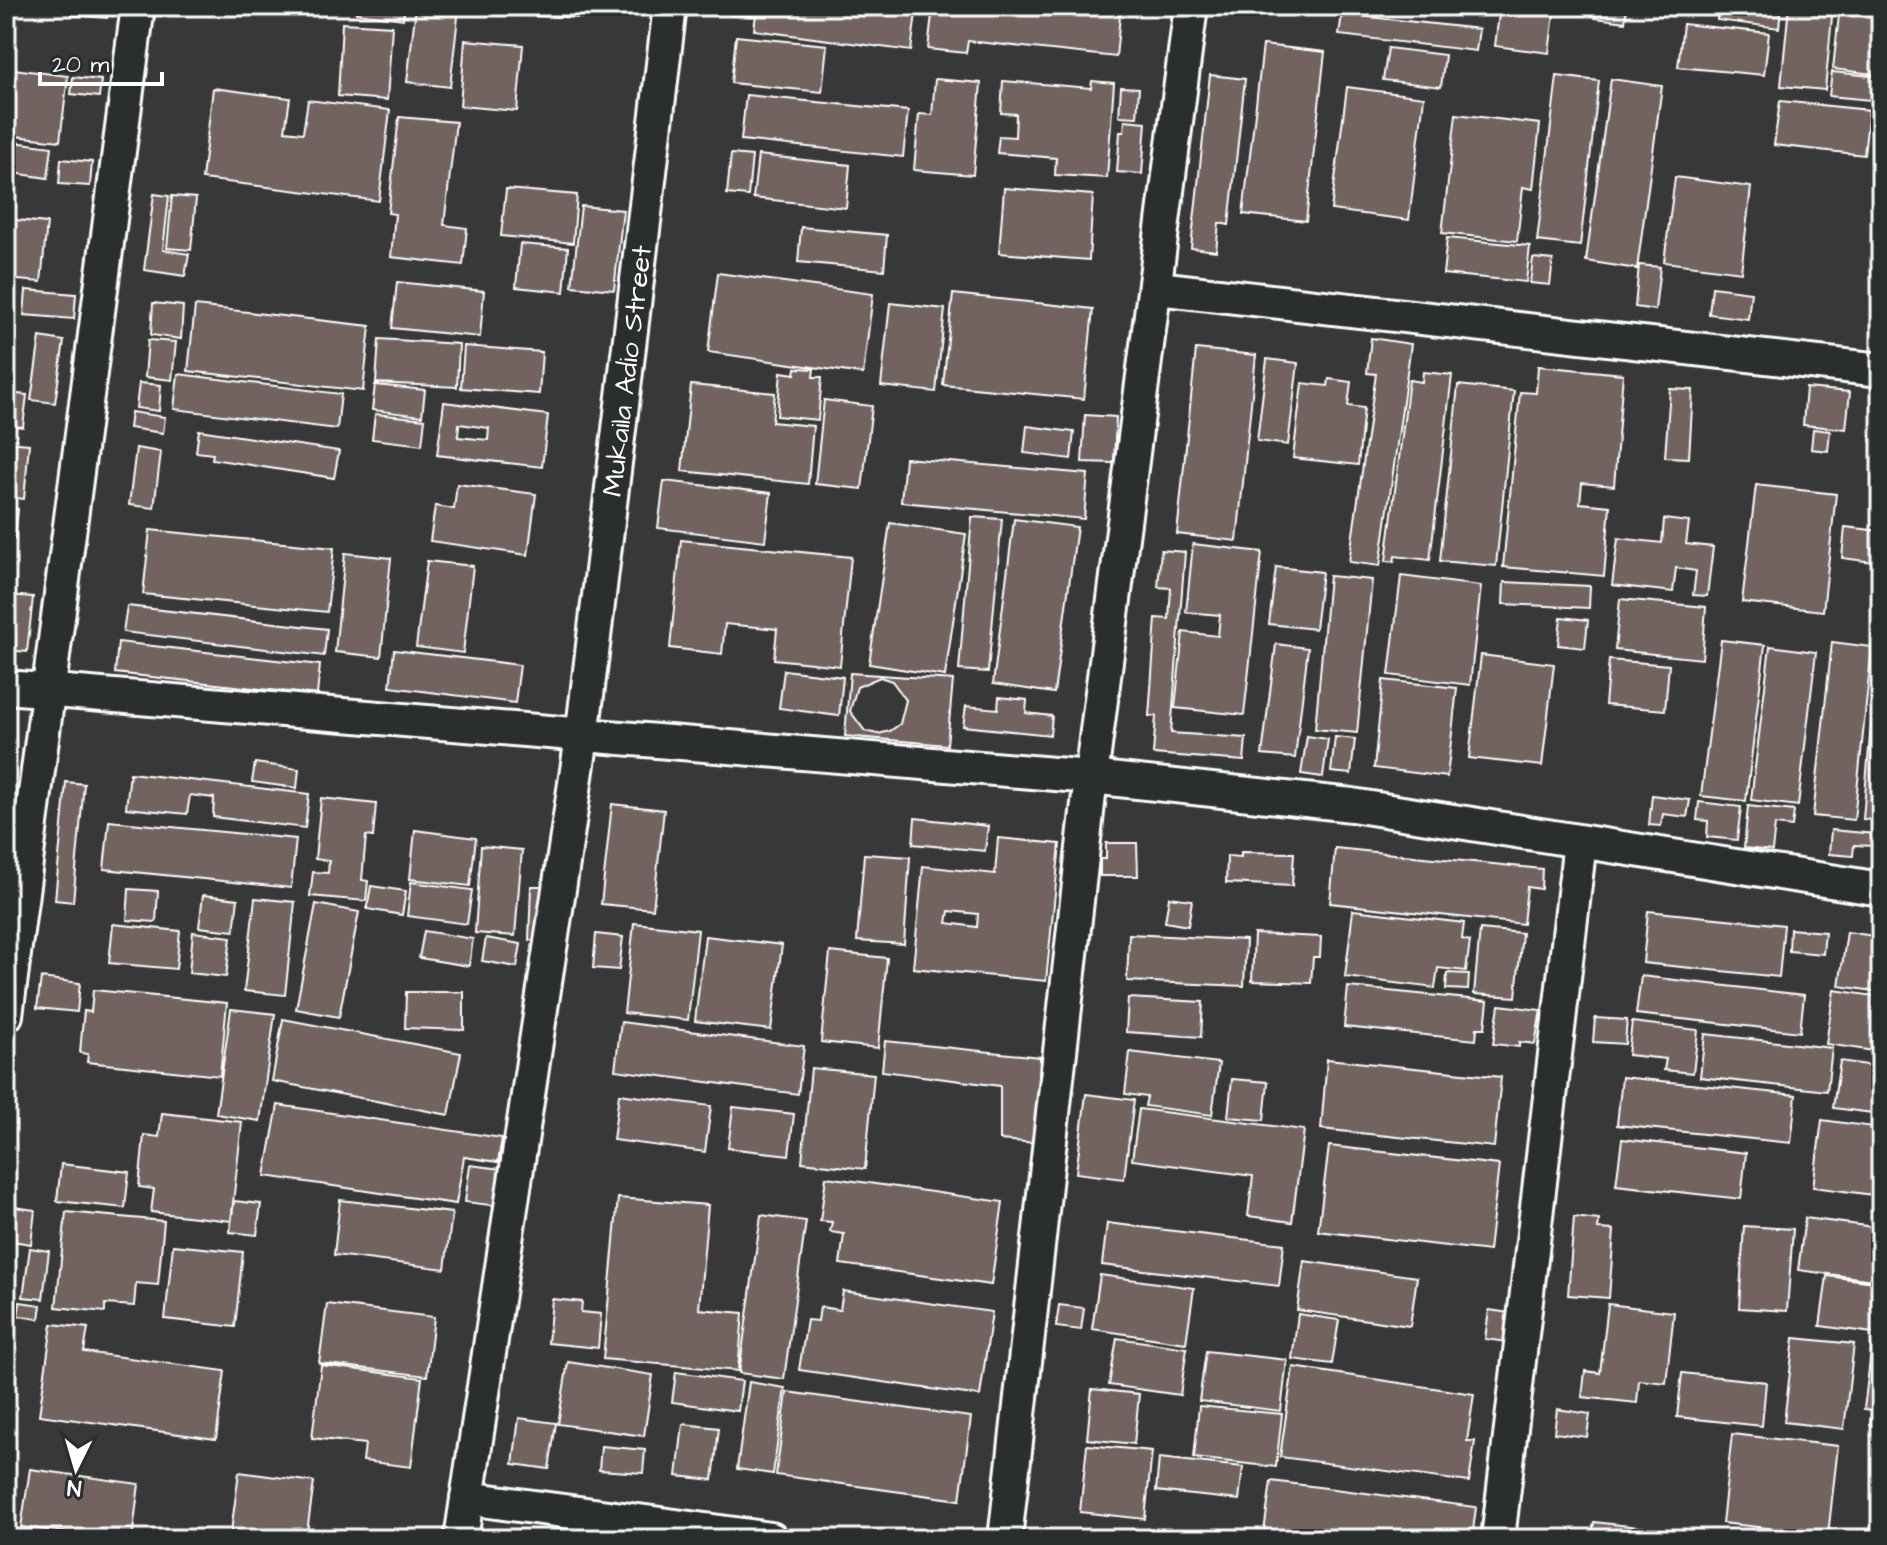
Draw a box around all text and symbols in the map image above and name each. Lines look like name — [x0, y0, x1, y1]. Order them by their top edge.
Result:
scale bar — [40, 36, 162, 86]
text: 20 m — [52, 48, 109, 82]
street label: Mukaila Adio Street — [593, 242, 662, 499]
north arrow — [36, 1429, 116, 1509]
text: N — [66, 1471, 83, 1503]

